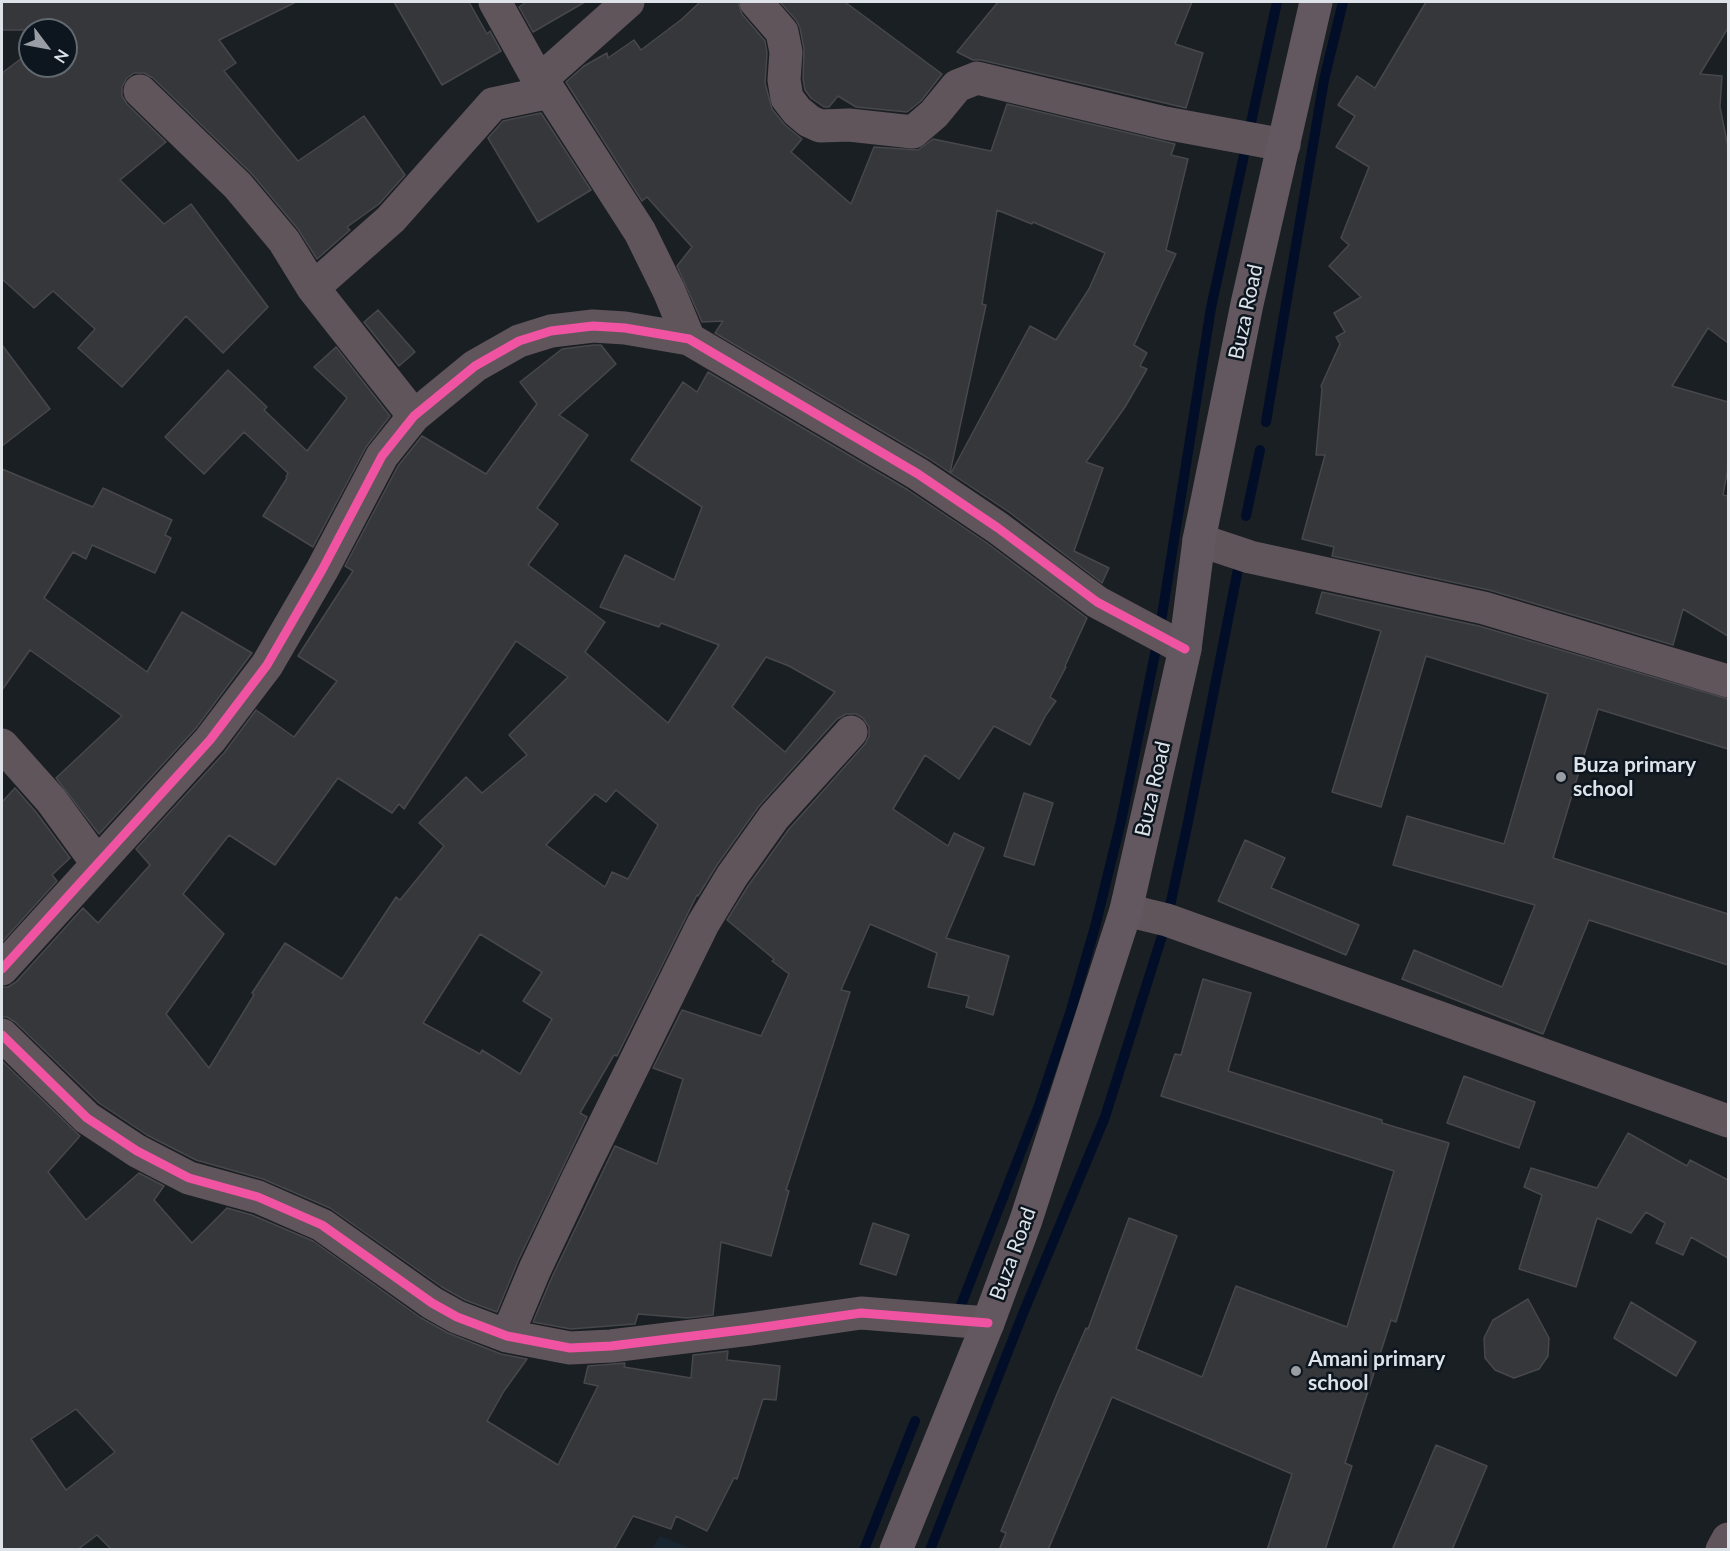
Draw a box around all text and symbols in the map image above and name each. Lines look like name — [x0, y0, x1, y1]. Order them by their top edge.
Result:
north arrow — [18, 18, 78, 78]
text: N — [51, 46, 73, 67]
street label: Buza Road — [1224, 262, 1268, 362]
street label: Buza Road — [1130, 739, 1176, 839]
place label: Buza primary school — [1573, 752, 1696, 802]
marker: Buza primary school — [1554, 770, 1568, 784]
street label: Buza Road — [985, 1204, 1041, 1304]
place label: Amani primary school — [1308, 1346, 1445, 1396]
marker: Amani primary school — [1289, 1364, 1303, 1378]

